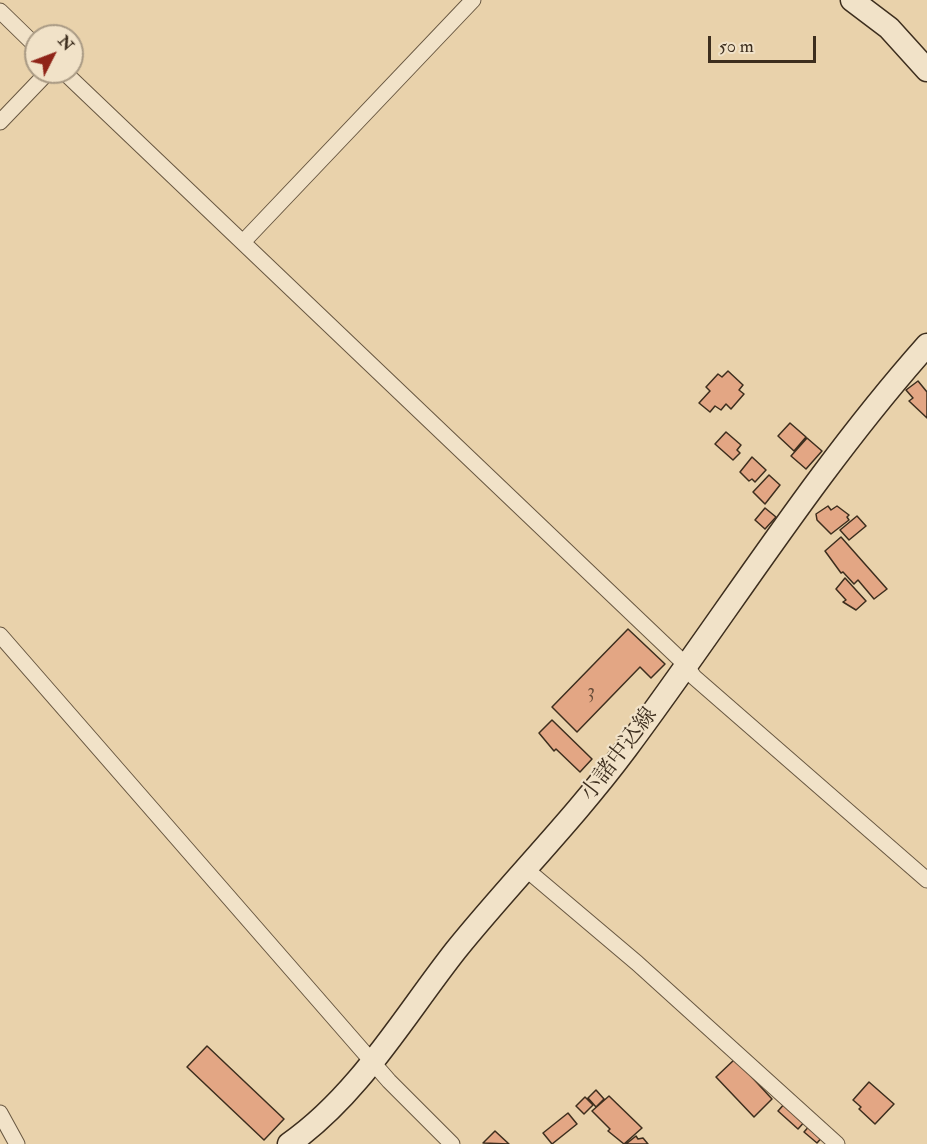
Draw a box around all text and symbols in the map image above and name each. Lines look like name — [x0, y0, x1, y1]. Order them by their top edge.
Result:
north arrow — [24, 24, 84, 84]
scale bar — [711, 24, 819, 62]
text: N — [54, 31, 78, 55]
text: 50 m — [719, 35, 754, 58]
house number: 3 — [587, 681, 595, 705]
street label: 小諸中込線 — [576, 703, 664, 807]

